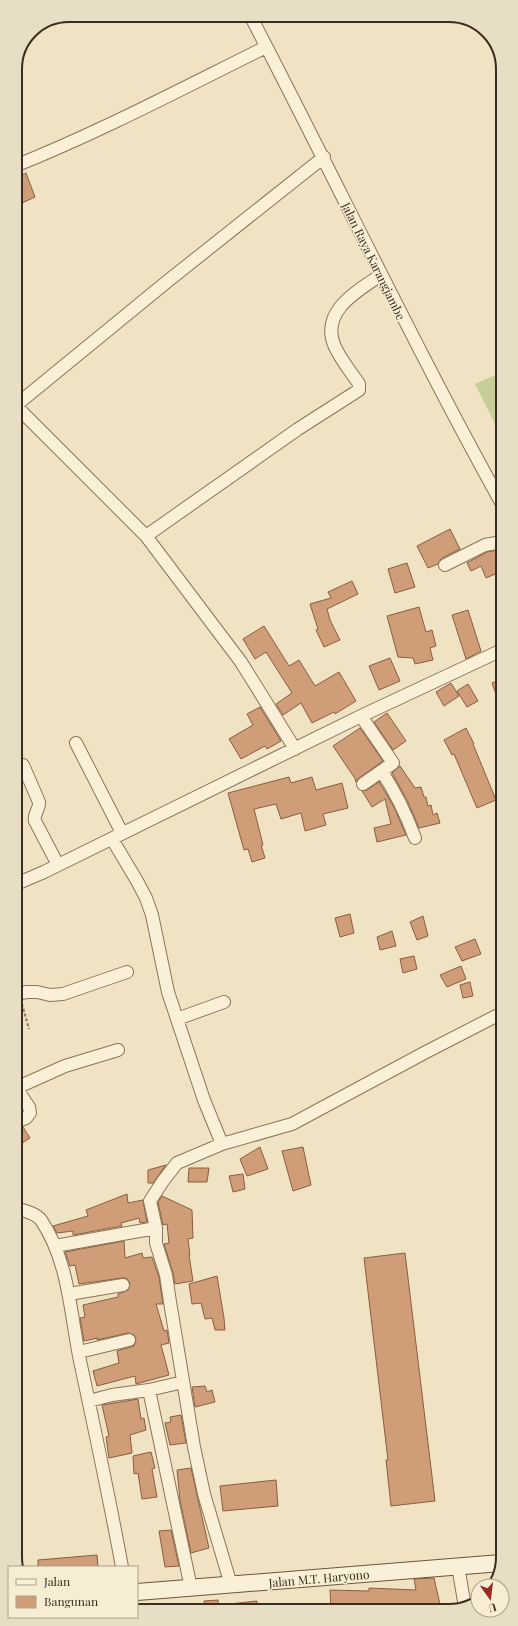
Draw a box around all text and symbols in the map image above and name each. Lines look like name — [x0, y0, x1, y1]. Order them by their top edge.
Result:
street label: Jalan Raya Karangjambe — [338, 199, 409, 322]
legend — [8, 1566, 138, 1618]
street label: Jalan M.T. Haryono — [267, 1566, 370, 1590]
text: Jalan — [43, 1573, 70, 1589]
north arrow — [470, 1578, 510, 1618]
text: Bangunan — [44, 1593, 98, 1609]
text: U — [487, 1600, 498, 1616]

